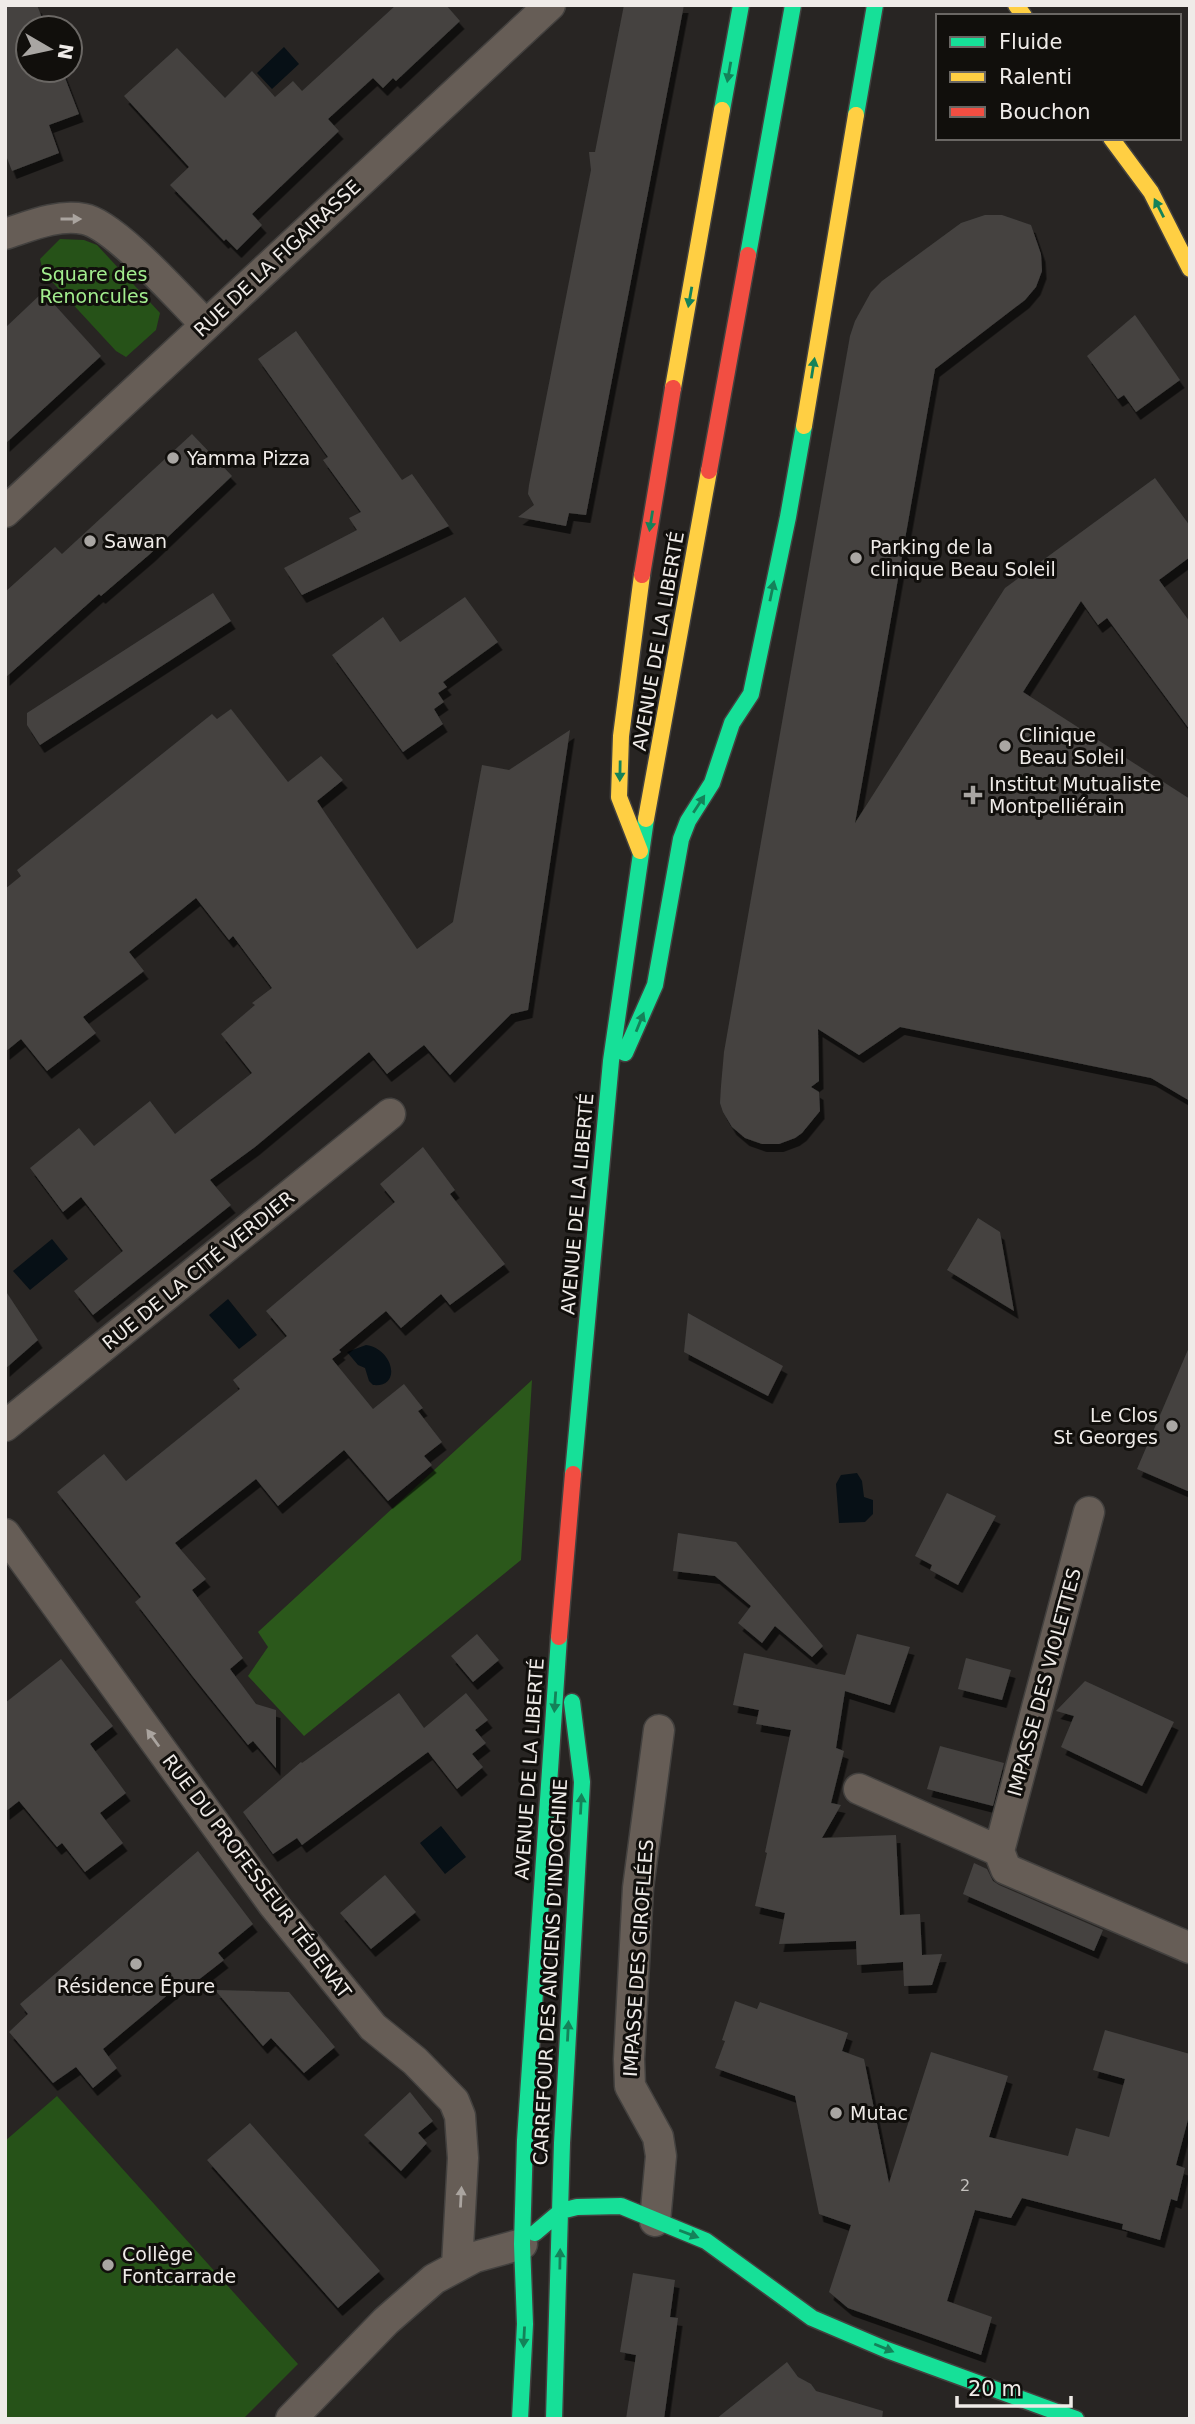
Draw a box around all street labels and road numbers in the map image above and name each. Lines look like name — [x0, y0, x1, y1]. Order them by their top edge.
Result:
street label: RUE DE LA FIGAIRASSE — [189, 175, 365, 341]
street label: AVENUE DE LA LIBERTÉ — [628, 530, 688, 752]
street label: AVENUE DE LA LIBERTÉ — [556, 1092, 598, 1316]
street label: RUE DE LA CITÉ VERDIER — [98, 1186, 298, 1354]
street label: IMPASSE DES VIOLETTES — [1003, 1566, 1085, 1798]
street label: AVENUE DE LA LIBERTÉ — [510, 1657, 548, 1881]
street label: RUE DU PROFESSEUR TÉDENAT — [158, 1750, 356, 2002]
street label: CARREFOUR DES ANCIENS D'INDOCHINE — [529, 1778, 571, 2166]
street label: IMPASSE DES GIROFLÉES — [619, 1838, 657, 2078]

